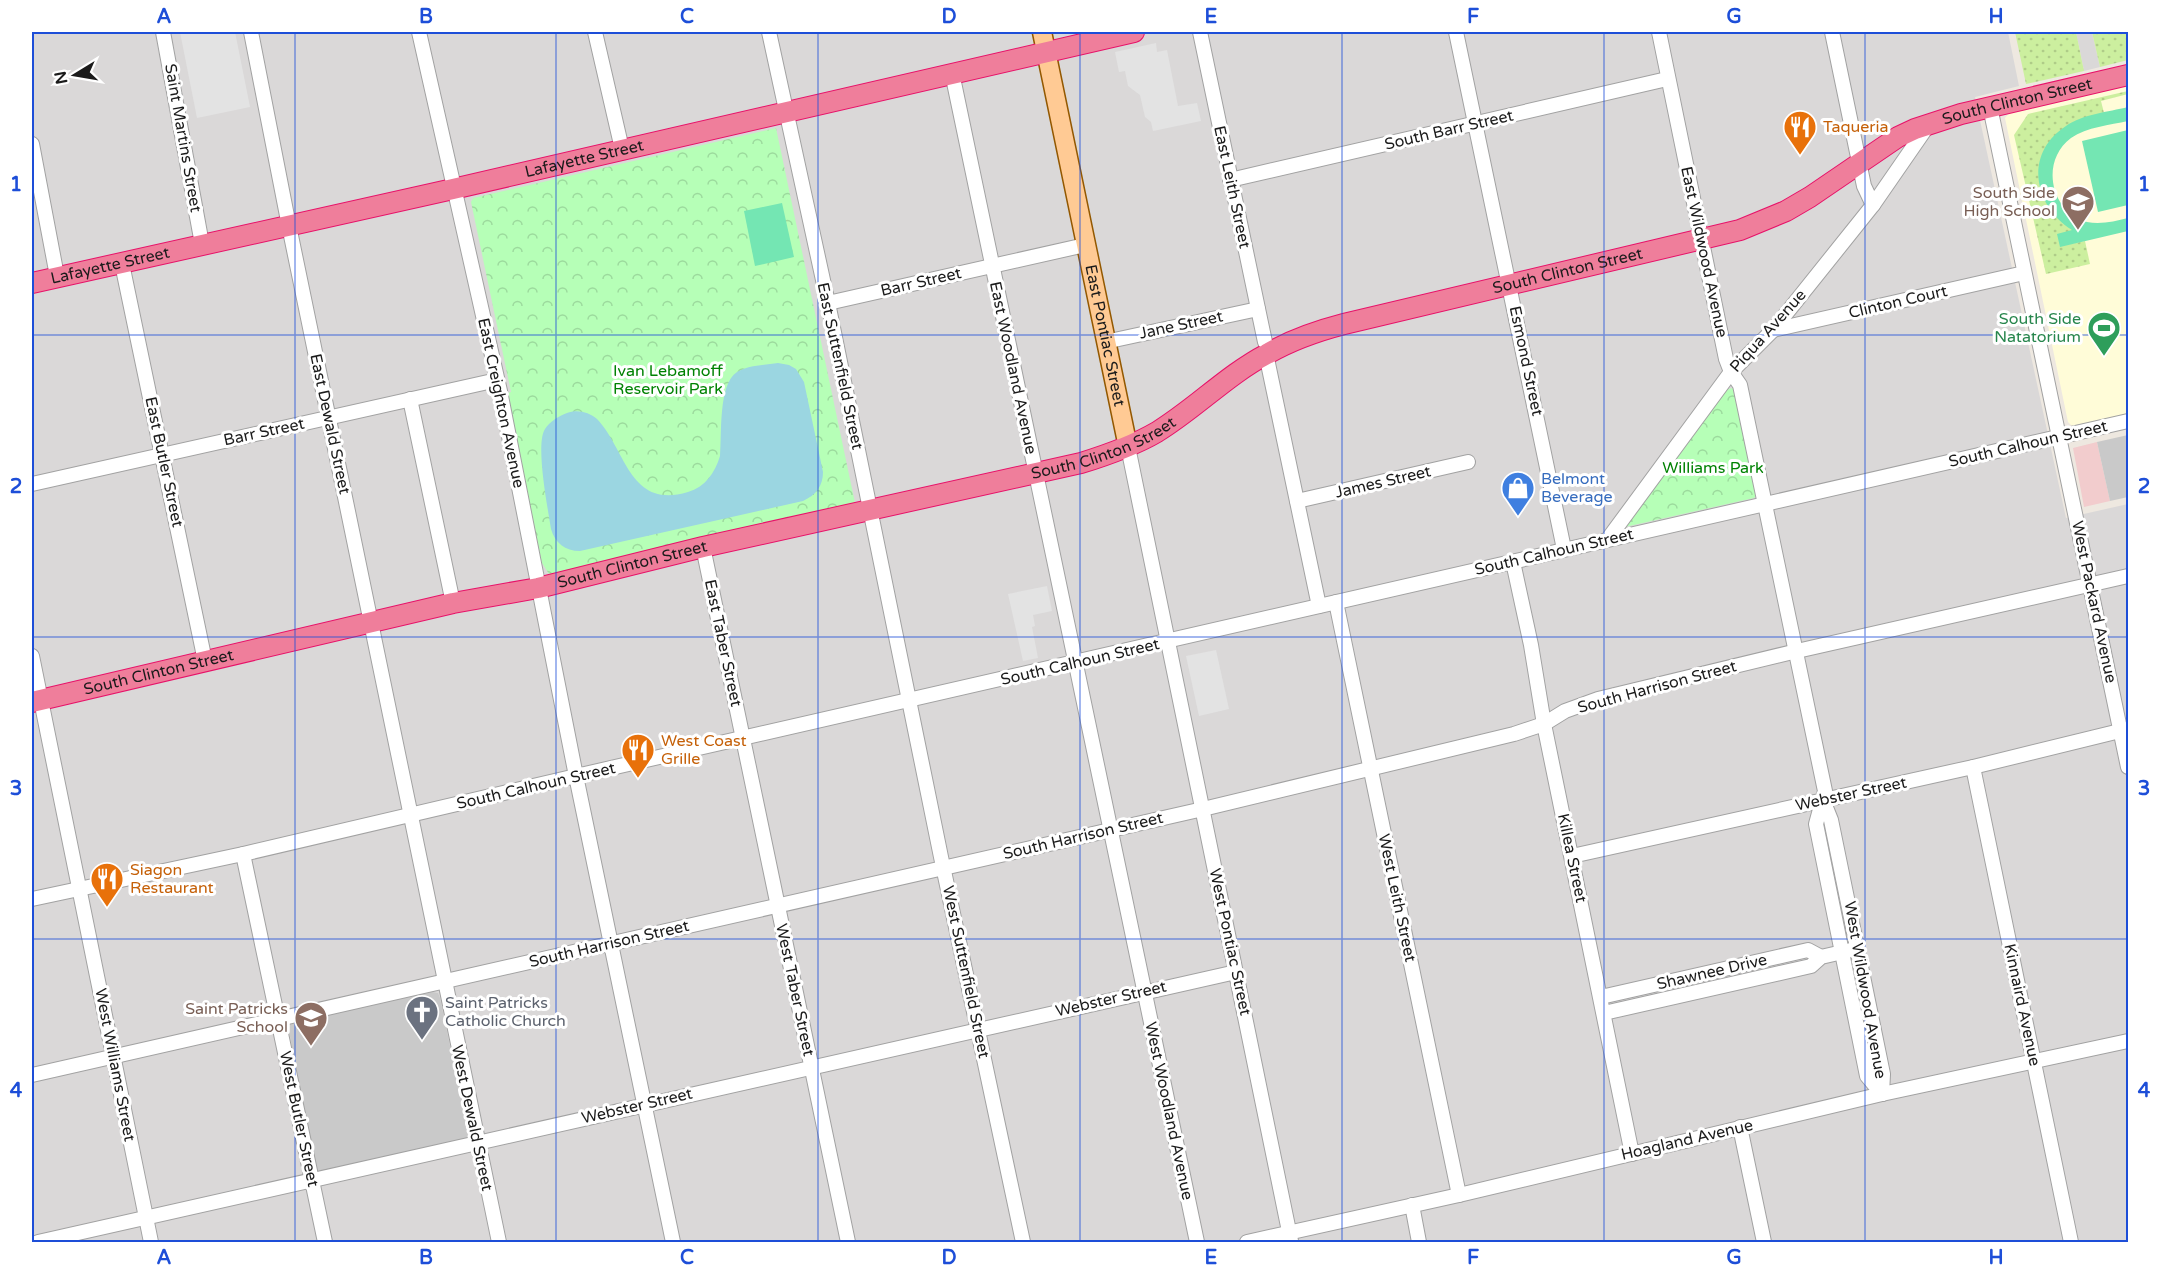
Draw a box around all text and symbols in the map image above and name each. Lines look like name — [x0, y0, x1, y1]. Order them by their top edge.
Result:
text: A — [157, 5, 172, 29]
text: B — [419, 5, 433, 29]
text: C — [680, 5, 694, 29]
text: D — [941, 5, 957, 29]
text: E — [1205, 5, 1218, 29]
text: F — [1467, 5, 1479, 29]
text: G — [1726, 5, 1742, 29]
text: H — [1988, 5, 2004, 29]
north arrow — [45, 45, 105, 105]
street label: Saint Martins Street — [160, 62, 206, 214]
text: N — [50, 69, 72, 86]
street label: South Clinton Street — [1940, 74, 2094, 129]
street label: South Barr Street — [1383, 105, 1515, 155]
restaurant icon: Taqueria — [1782, 109, 1818, 156]
place label: Taqueria — [1823, 117, 1888, 137]
street label: East Leith Street — [1209, 124, 1255, 250]
street label: Lafayette Street — [523, 135, 646, 182]
street label: East Wildwood Avenue — [1676, 165, 1732, 339]
text: 1 — [10, 173, 22, 197]
text: 1 — [2138, 173, 2150, 197]
place label: South Side High School — [1964, 183, 2055, 221]
school or university icon: South Side High School — [2060, 184, 2096, 231]
street label: Lafayette Street — [49, 243, 172, 289]
street label: South Clinton Street — [1491, 243, 1645, 298]
street label: Barr Street — [879, 263, 963, 301]
street label: East Pontiac Street — [1080, 263, 1129, 408]
street label: East Woodland Avenue — [985, 280, 1041, 456]
street label: East Suttenfield Street — [813, 281, 867, 451]
street label: Clinton Court — [1847, 281, 1949, 323]
street label: Piqua Avenue — [1725, 285, 1811, 377]
street label: Esmond Street — [1505, 304, 1547, 418]
street label: Jane Street — [1137, 306, 1225, 344]
place label: South Side Natatorium — [1994, 309, 2081, 347]
sports icon: South Side Natatorium — [2086, 310, 2122, 357]
street label: East Creighton Avenue — [473, 316, 529, 490]
street label: East Dewald Street — [305, 352, 355, 496]
park label: Ivan Lebamoff Reservoir Park — [613, 361, 724, 399]
street label: East Butler Street — [140, 395, 188, 529]
street label: South Clinton Street — [1029, 412, 1180, 484]
street label: Barr Street — [222, 414, 306, 450]
street label: South Calhoun Street — [1947, 416, 2109, 472]
park label: Williams Park — [1662, 458, 1764, 478]
street label: James Street — [1333, 461, 1433, 503]
place label: Belmont Beverage — [1541, 469, 1613, 507]
shop icon: Belmont Beverage — [1500, 470, 1536, 517]
text: 2 — [10, 475, 22, 499]
text: 2 — [2138, 475, 2150, 499]
street label: West Packard Avenue — [2067, 519, 2121, 685]
street label: South Calhoun Street — [1473, 524, 1635, 580]
street label: South Clinton Street — [555, 536, 709, 593]
street label: East Taber Street — [700, 578, 746, 708]
street label: South Calhoun Street — [999, 634, 1161, 690]
street label: South Clinton Street — [82, 645, 236, 700]
street label: South Harrison Street — [1575, 656, 1739, 718]
place label: West Coast Grille — [661, 731, 747, 769]
restaurant icon: West Coast Grille — [620, 732, 656, 779]
street label: South Calhoun Street — [455, 758, 617, 814]
street label: Webster Street — [1794, 772, 1908, 816]
text: 3 — [10, 777, 22, 801]
text: 3 — [2138, 777, 2150, 801]
street label: South Harrison Street — [1001, 808, 1165, 864]
street label: Killea Street — [1553, 812, 1591, 904]
street label: West Leith Street — [1374, 832, 1420, 964]
place label: Siagon Restaurant — [130, 860, 214, 898]
restaurant icon: Siagon Restaurant — [89, 861, 125, 908]
street label: West Pontiac Street — [1205, 867, 1255, 1017]
street label: West Suttenfield Street — [938, 884, 994, 1060]
street label: West Wildwood Avenue — [1840, 900, 1890, 1080]
street label: South Harrison Street — [527, 916, 691, 972]
street label: West Taber Street — [771, 922, 819, 1058]
street label: Kinnaird Avenue — [1999, 942, 2045, 1068]
street label: Shawnee Drive — [1655, 950, 1769, 994]
street label: Webster Street — [1054, 977, 1168, 1021]
street label: West Williams Street — [90, 987, 140, 1143]
place label: Saint Patricks Catholic Church — [445, 993, 566, 1031]
church icon: Saint Patricks Catholic Church — [404, 994, 440, 1041]
place label: Saint Patricks School — [185, 999, 288, 1037]
school or university icon: Saint Patricks School — [293, 1000, 329, 1047]
street label: West Woodland Avenue — [1140, 1020, 1198, 1202]
street label: West Dewald Street — [447, 1043, 497, 1193]
street label: West Butler Street — [275, 1049, 323, 1189]
text: 4 — [10, 1079, 23, 1103]
text: 4 — [2138, 1079, 2151, 1103]
street label: Webster Street — [580, 1084, 694, 1128]
street label: Hoagland Avenue — [1619, 1115, 1755, 1165]
text: A — [157, 1246, 172, 1270]
text: B — [419, 1246, 433, 1270]
text: C — [680, 1246, 694, 1270]
text: D — [941, 1246, 957, 1270]
text: E — [1205, 1246, 1218, 1270]
text: F — [1467, 1246, 1479, 1270]
text: G — [1726, 1246, 1742, 1270]
text: H — [1988, 1246, 2004, 1270]

